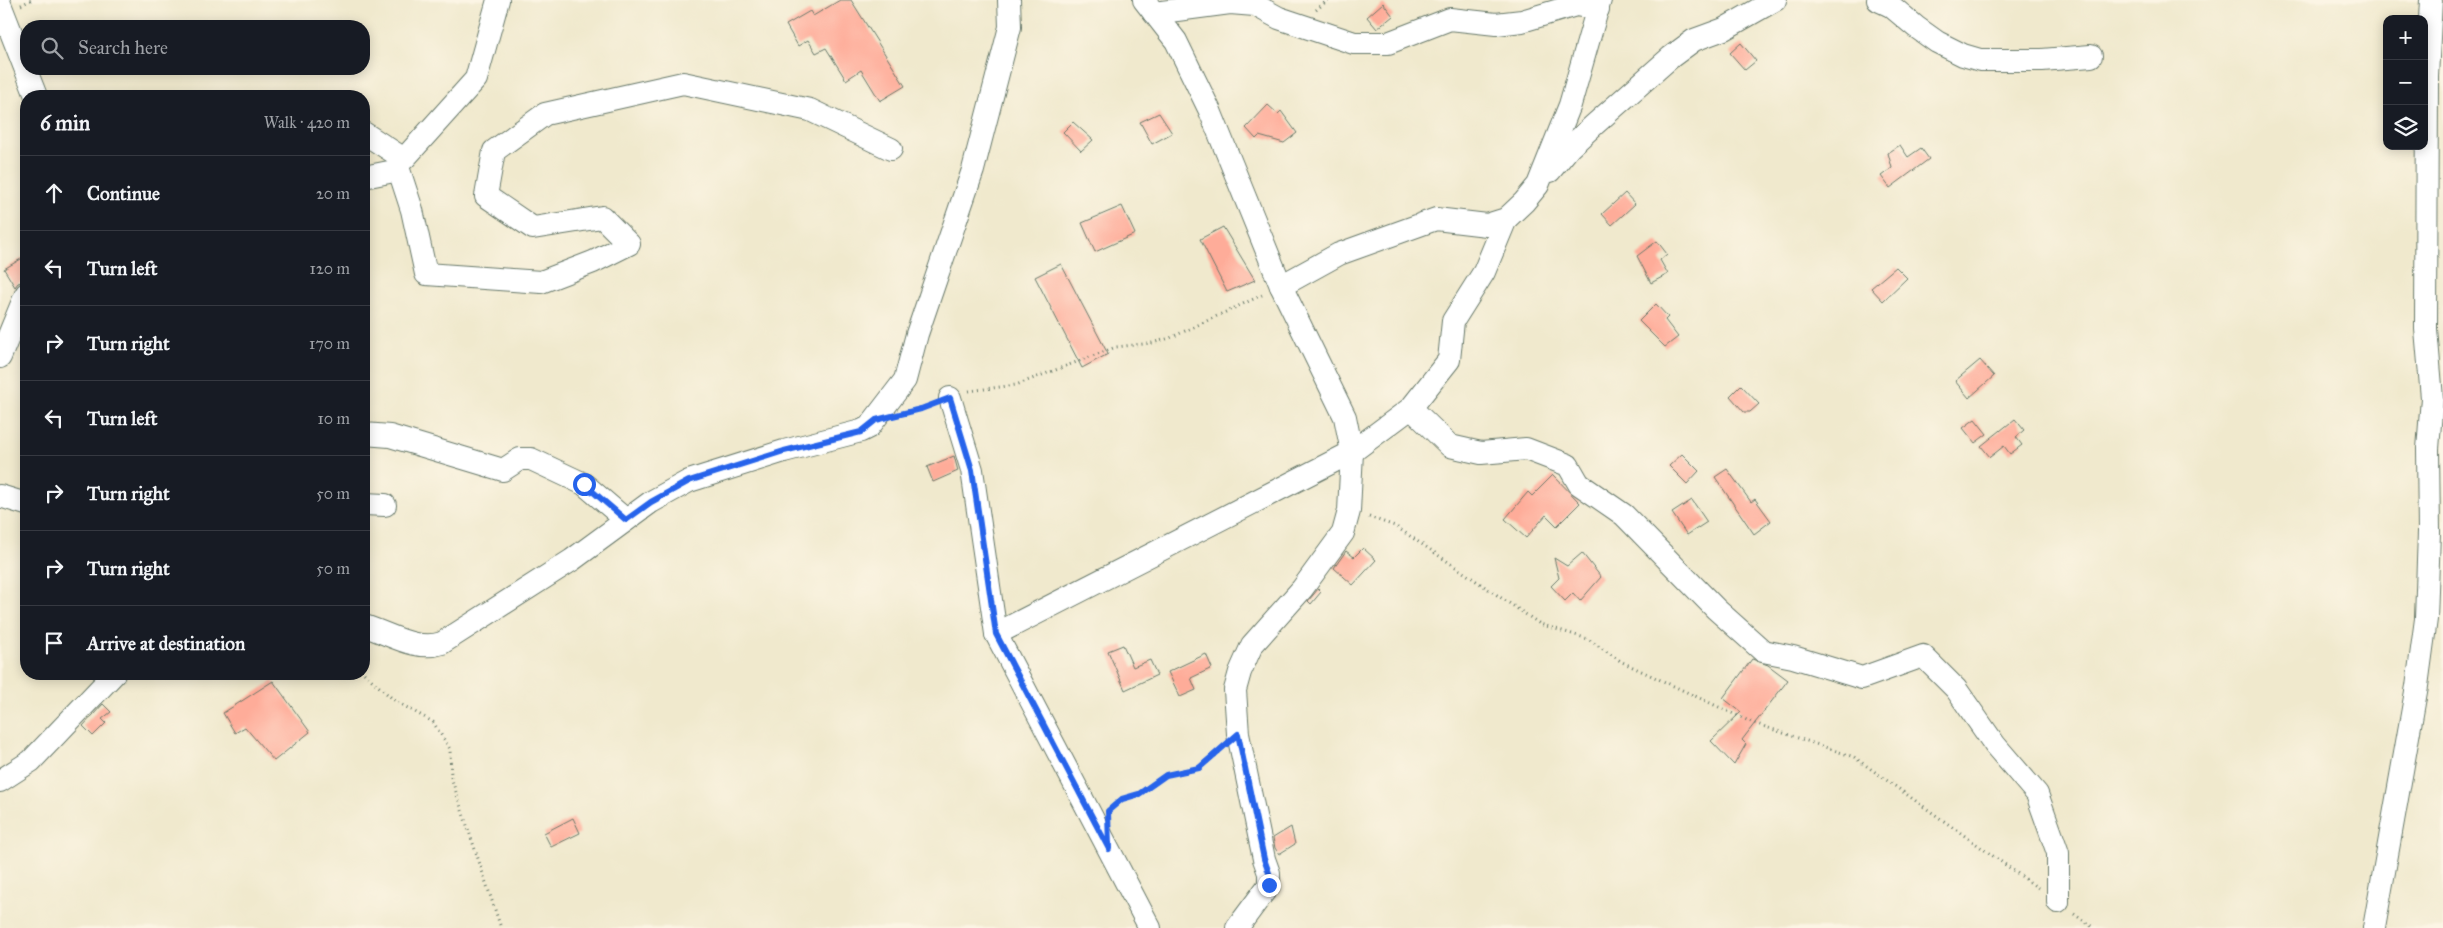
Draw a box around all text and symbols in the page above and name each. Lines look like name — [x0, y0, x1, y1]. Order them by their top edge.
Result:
map controls — [2383, 15, 2428, 150]
button: + — [2383, 15, 2428, 60]
search box — [20, 20, 370, 75]
icon: search — [38, 34, 66, 62]
text: Search here — [78, 36, 168, 59]
button: − — [2383, 60, 2428, 105]
button: layers — [2383, 105, 2428, 150]
text: 6 min — [40, 110, 90, 136]
text: Walk · 420 m — [264, 113, 350, 132]
icon: ahead — [40, 179, 68, 207]
text: Continue — [87, 182, 160, 205]
text: 20 m — [316, 184, 350, 203]
icon: left — [40, 254, 68, 282]
text: Turn left — [87, 257, 157, 280]
text: 120 m — [310, 259, 350, 278]
icon: right — [40, 329, 68, 357]
text: Turn right — [87, 332, 170, 355]
text: 170 m — [309, 334, 350, 353]
icon: left — [40, 404, 68, 432]
text: Turn left — [87, 407, 157, 430]
text: 10 m — [318, 409, 350, 428]
route start — [573, 473, 596, 496]
icon: right — [40, 479, 68, 507]
text: Turn right — [87, 482, 170, 505]
text: 50 m — [316, 484, 350, 503]
icon: right — [40, 554, 68, 582]
text: Turn right — [87, 557, 170, 580]
text: 50 m — [316, 559, 350, 578]
icon: arrive — [40, 629, 68, 657]
text: Arrive at destination — [87, 632, 245, 655]
route end — [1258, 874, 1281, 897]

